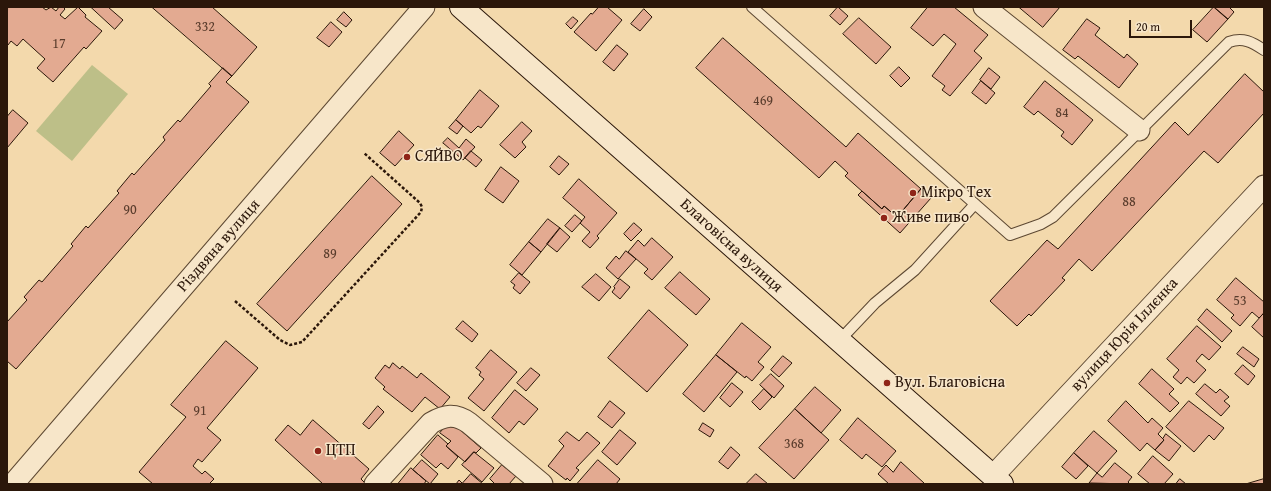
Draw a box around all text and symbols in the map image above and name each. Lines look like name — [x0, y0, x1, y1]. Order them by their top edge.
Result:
scale bar — [1131, 12, 1194, 38]
text: 20 m — [1136, 18, 1160, 35]
house number: 332 — [195, 19, 215, 35]
house number: 17 — [52, 36, 66, 52]
house number: 469 — [753, 93, 773, 109]
house number: 84 — [1055, 105, 1069, 121]
place label: СЯЙВО — [415, 147, 463, 167]
marker: СЯЙВО — [402, 152, 412, 162]
place label: Мікро Тех — [921, 183, 991, 203]
marker: Мікро Тех — [908, 188, 918, 198]
house number: 88 — [1122, 194, 1136, 210]
street label: Благовісна вулиця — [676, 195, 786, 297]
street label: Різдвяна вулиця — [174, 196, 264, 296]
house number: 90 — [123, 202, 137, 218]
place label: Живе пиво — [892, 208, 969, 228]
marker: Живе пиво — [879, 213, 889, 223]
house number: 89 — [323, 246, 337, 262]
street label: вулиця Юрія Іллєнка — [1067, 274, 1183, 396]
house number: 53 — [1233, 293, 1247, 309]
place label: Вул. Благовісна — [895, 373, 1005, 393]
marker: Вул. Благовісна — [882, 378, 892, 388]
house number: 91 — [193, 403, 207, 419]
house number: 368 — [784, 436, 804, 452]
place label: ЦТП — [326, 441, 356, 461]
marker: ЦТП — [313, 446, 323, 456]

